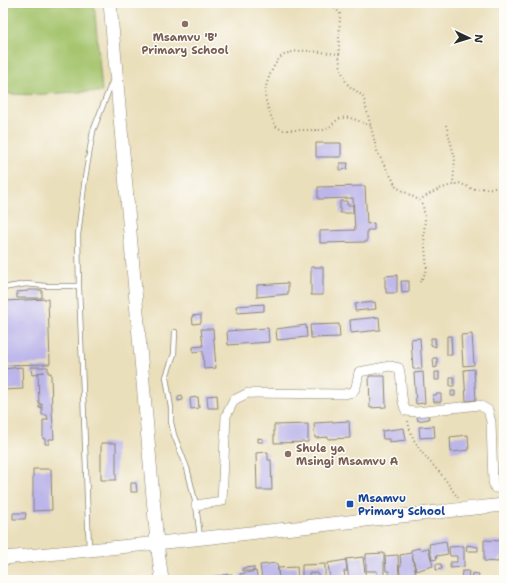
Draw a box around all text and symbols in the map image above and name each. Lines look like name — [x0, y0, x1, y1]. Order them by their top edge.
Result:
north arrow — [449, 18, 489, 58]
marker: Msamvu 'B' Primary School — [180, 19, 190, 29]
place label: Msamvu 'B' Primary School — [141, 30, 229, 58]
text: N — [471, 34, 486, 44]
place label: Shule ya Msingi Msamvu A — [296, 441, 399, 469]
marker: Shule ya Msingi Msamvu A — [283, 449, 293, 459]
place label: Msamvu Primary School — [358, 491, 445, 519]
marker: Msamvu Primary School — [345, 499, 355, 509]

